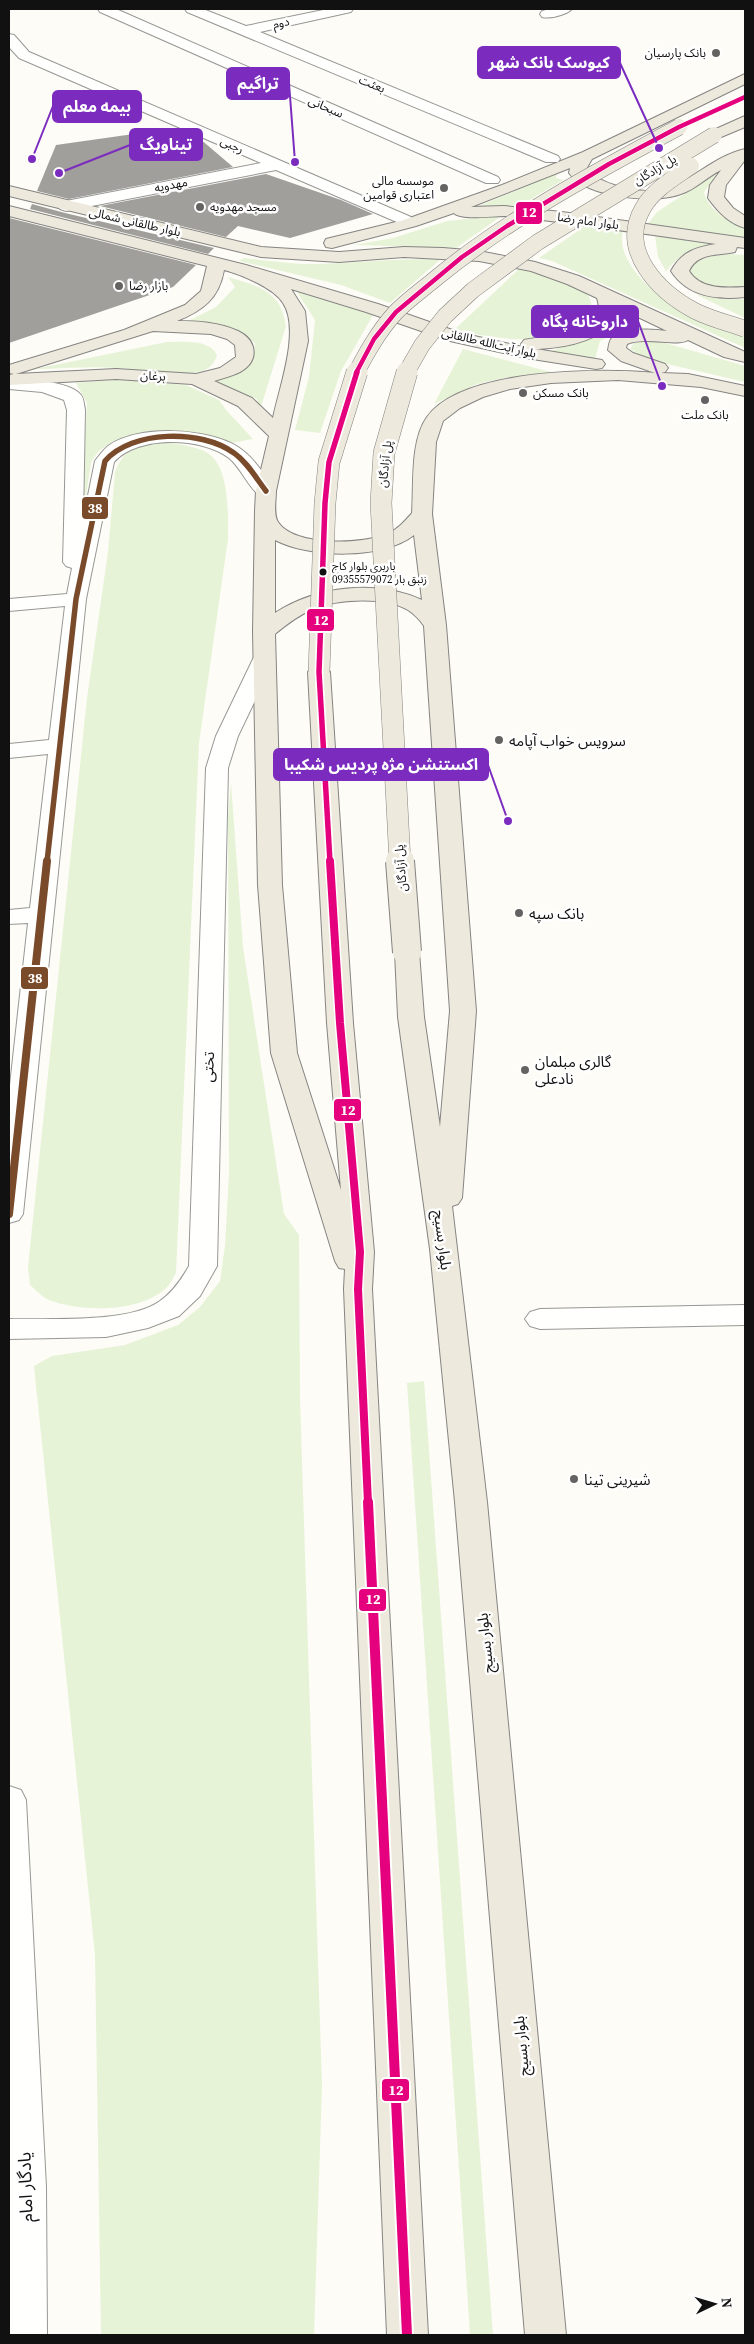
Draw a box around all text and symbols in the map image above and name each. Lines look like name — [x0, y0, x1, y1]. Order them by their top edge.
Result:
street label: دوم — [271, 13, 292, 34]
place label: بانک پارسیان — [645, 45, 706, 61]
callout: کیوسک بانک شهر — [478, 47, 620, 78]
marker: بانک پارسیان — [710, 47, 722, 59]
text: کیوسک بانک شهر — [487, 51, 610, 73]
callout: تراگیم — [227, 68, 289, 99]
street label: بعثت — [356, 71, 388, 97]
text: تراگیم — [237, 72, 279, 96]
callout: بیمه معلم — [53, 91, 141, 122]
street label: سبحانی — [306, 92, 346, 122]
text: بیمه معلم — [63, 95, 131, 119]
callout: تیناویگ — [130, 129, 202, 160]
text: تیناویگ — [140, 133, 192, 155]
street label: رجبی — [218, 133, 246, 157]
street label: پل آزادگان — [631, 151, 679, 189]
place label: موسسه مالی اعتباری قوامین — [363, 173, 434, 203]
street label: مهدویه — [153, 174, 189, 196]
marker: موسسه مالی اعتباری قوامین — [438, 182, 450, 194]
place label: مسجد مهدویه — [210, 199, 277, 215]
marker: مسجد مهدویه — [194, 201, 206, 213]
line badge: 12 — [515, 201, 543, 225]
text: 12 — [521, 202, 537, 222]
street label: بلوار طالقانی شمالی — [88, 204, 182, 240]
street label: بلوار امام رضا — [556, 209, 620, 234]
place label: بازار رضا — [129, 278, 168, 294]
marker: بازار رضا — [113, 280, 125, 292]
callout: داروخانه پگاه — [532, 306, 638, 337]
text: داروخانه پگاه — [542, 310, 628, 332]
street label: بلوار آیت‌الله طالقانی — [440, 324, 538, 362]
street label: برغان — [140, 367, 166, 385]
place label: بانک مسکن — [533, 385, 589, 401]
marker: بانک مسکن — [517, 387, 529, 399]
marker: بانک ملت — [699, 394, 711, 406]
place label: بانک ملت — [681, 407, 729, 423]
street label: پل آزادگان — [375, 440, 396, 488]
line badge: 38 — [81, 496, 109, 520]
text: 38 — [87, 498, 103, 518]
place label: باربری بلوار کاج زنبق بار 09355579072 — [332, 559, 427, 587]
marker: باربری بلوار کاج زنبق بار 09355579072 — [318, 567, 328, 577]
line badge: 12 — [306, 608, 335, 632]
text: 12 — [313, 610, 329, 630]
place label: سرویس خواب آپامه — [509, 730, 626, 751]
marker: سرویس خواب آپامه — [493, 734, 505, 746]
callout: اکستنشن مژه پردیس شکیبا — [274, 749, 488, 780]
text: اکستنشن مژه پردیس شکیبا — [284, 753, 478, 775]
street label: پل آزادگان — [391, 844, 411, 892]
place label: بانک سپه — [529, 903, 584, 924]
marker: بانک سپه — [513, 907, 525, 919]
line badge: 38 — [20, 966, 49, 990]
text: 38 — [27, 968, 43, 988]
street label: تختی — [197, 1051, 219, 1083]
place label: گالری مبلمان نادعلی — [535, 1051, 612, 1089]
marker: گالری مبلمان نادعلی — [519, 1064, 531, 1076]
line badge: 12 — [333, 1098, 362, 1122]
text: 12 — [340, 1100, 356, 1120]
street label: بلوار بسیج — [427, 1209, 457, 1271]
place label: شیرینی تینا — [584, 1469, 651, 1490]
marker: شیرینی تینا — [568, 1473, 580, 1485]
line badge: 12 — [358, 1588, 387, 1612]
text: 12 — [365, 1589, 381, 1609]
street label: بلوار بسیج — [471, 1612, 501, 1674]
street label: بلوار بسیج — [508, 2015, 536, 2077]
line badge: 12 — [381, 2078, 410, 2102]
text: 12 — [388, 2080, 404, 2100]
street label: یادگار امام — [11, 2151, 41, 2223]
north arrow — [689, 2279, 739, 2329]
text: N — [717, 2297, 737, 2309]

